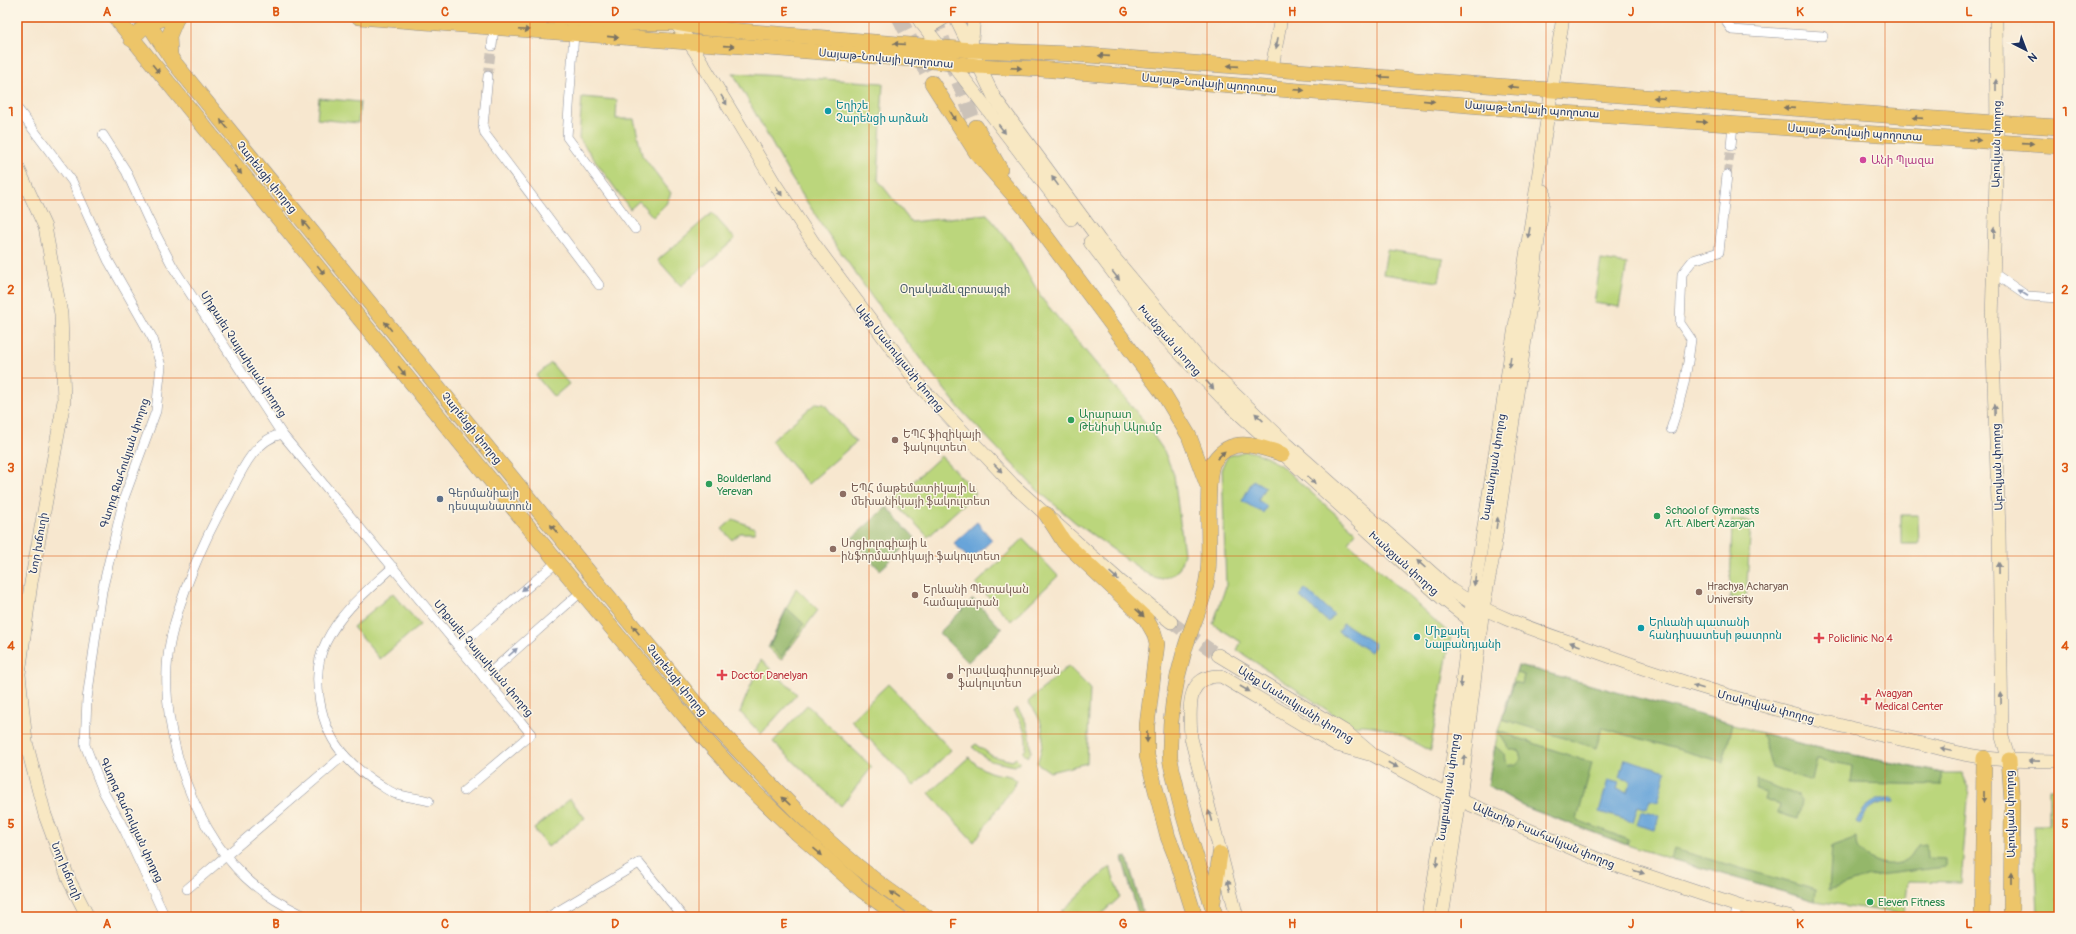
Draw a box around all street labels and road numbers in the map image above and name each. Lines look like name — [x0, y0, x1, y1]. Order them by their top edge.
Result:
street label: Սայաթ-Նովայի պողոտա — [818, 46, 954, 71]
street label: Սայաթ-Նովայի պողոտա — [1141, 71, 1277, 96]
street label: Սայաթ-Նովայի պողոտա — [1464, 98, 1600, 121]
street label: Աբովյան փողոց — [1989, 100, 2004, 188]
street label: Սայաթ-Նովայի պողոտա — [1787, 121, 1923, 144]
street label: Չարենցի փողոց — [234, 139, 300, 216]
street label: Միքայել Չայլախյան փողոց — [198, 289, 289, 420]
street label: Ալեք Մանուկյանի փողոց — [852, 302, 947, 415]
street label: Խանջյան փողոց — [1135, 302, 1204, 378]
street label: Չարենցի փողոց — [439, 390, 505, 467]
street label: Գևորգ Ջահուկյան փողոց — [97, 396, 152, 530]
street label: Նալբանդյան փողոց — [1479, 413, 1508, 522]
street label: Աբովյան փողոց — [1989, 423, 2006, 511]
street label: Նոր խճուղի — [27, 511, 50, 575]
street label: Խանջյան փողոց — [1366, 529, 1441, 598]
street label: Միքայել Չայլախյան փողոց — [431, 597, 536, 719]
street label: Չարենցի փողոց — [644, 642, 710, 719]
street label: Ալեք Մանուկյանի փողոց — [1235, 663, 1356, 745]
street label: Մոսկովյան փողոց — [1716, 687, 1816, 726]
street label: Նալբանդյան փողոց — [1435, 733, 1462, 842]
street label: Գևորգ Ջահուկյան փողոց — [97, 756, 166, 885]
street label: Աբովյան փողոց — [2003, 770, 2018, 858]
street label: Ավետիք Իսահակյան փողոց — [1471, 799, 1617, 871]
street label: Նոր խճուղի — [48, 840, 85, 902]

